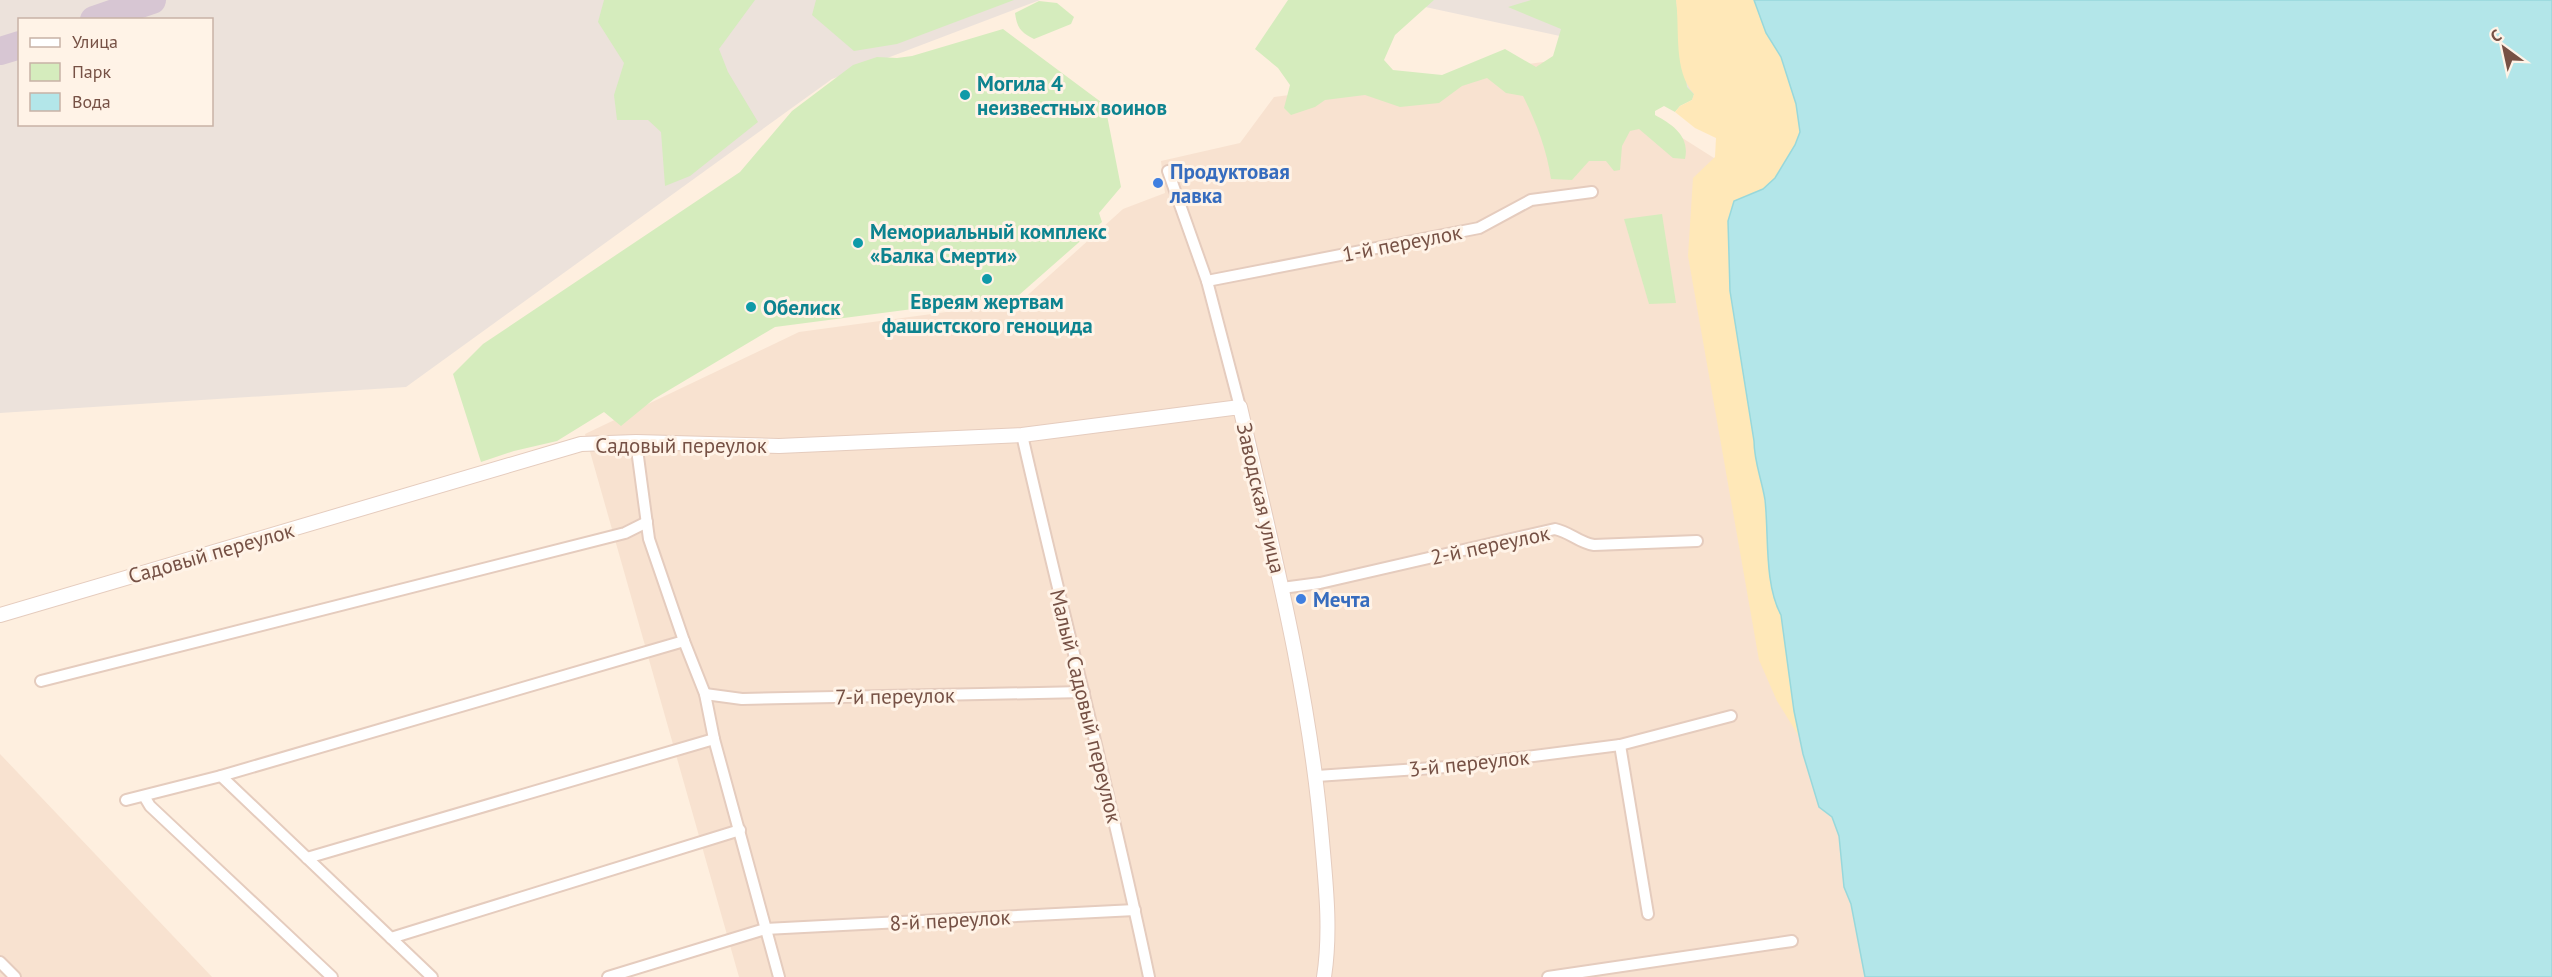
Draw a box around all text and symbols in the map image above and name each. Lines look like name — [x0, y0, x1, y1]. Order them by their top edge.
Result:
legend — [18, 18, 213, 126]
north arrow — [2474, 18, 2534, 78]
text: С — [2487, 25, 2505, 46]
text: Улица — [72, 30, 118, 53]
text: Парк — [72, 60, 112, 83]
place label: Могила 4 неизвестных воинов — [977, 70, 1167, 121]
marker: Могила 4 неизвестных воинов — [958, 88, 972, 102]
text: Вода — [72, 90, 111, 113]
place label: Продуктовая лавка — [1169, 158, 1290, 209]
marker: Продуктовая лавка — [1151, 176, 1165, 190]
place label: Мемориальный комплекс «Балка Смерти» — [870, 218, 1107, 269]
street label: 1-й переулок — [1340, 218, 1464, 268]
marker: Мемориальный комплекс «Балка Смерти» — [851, 236, 865, 250]
marker: Евреям жертвам фашистского геноцида — [980, 272, 994, 286]
place label: Евреям жертвам фашистского геноцида — [881, 288, 1093, 339]
place label: Обелиск — [763, 294, 841, 321]
marker: Обелиск — [744, 300, 758, 314]
street label: Заводская улица — [1231, 420, 1291, 576]
street label: Садовый переулок — [595, 432, 767, 459]
street label: Садовый переулок — [125, 516, 297, 590]
street label: 2-й переулок — [1428, 519, 1552, 571]
street label: Малый Садовый переулок — [1044, 586, 1128, 826]
place label: Мечта — [1313, 586, 1370, 613]
marker: Мечта — [1294, 592, 1308, 606]
street label: 7-й переулок — [835, 681, 955, 711]
street label: 3-й переулок — [1407, 743, 1531, 783]
street label: 8-й переулок — [889, 903, 1011, 937]

